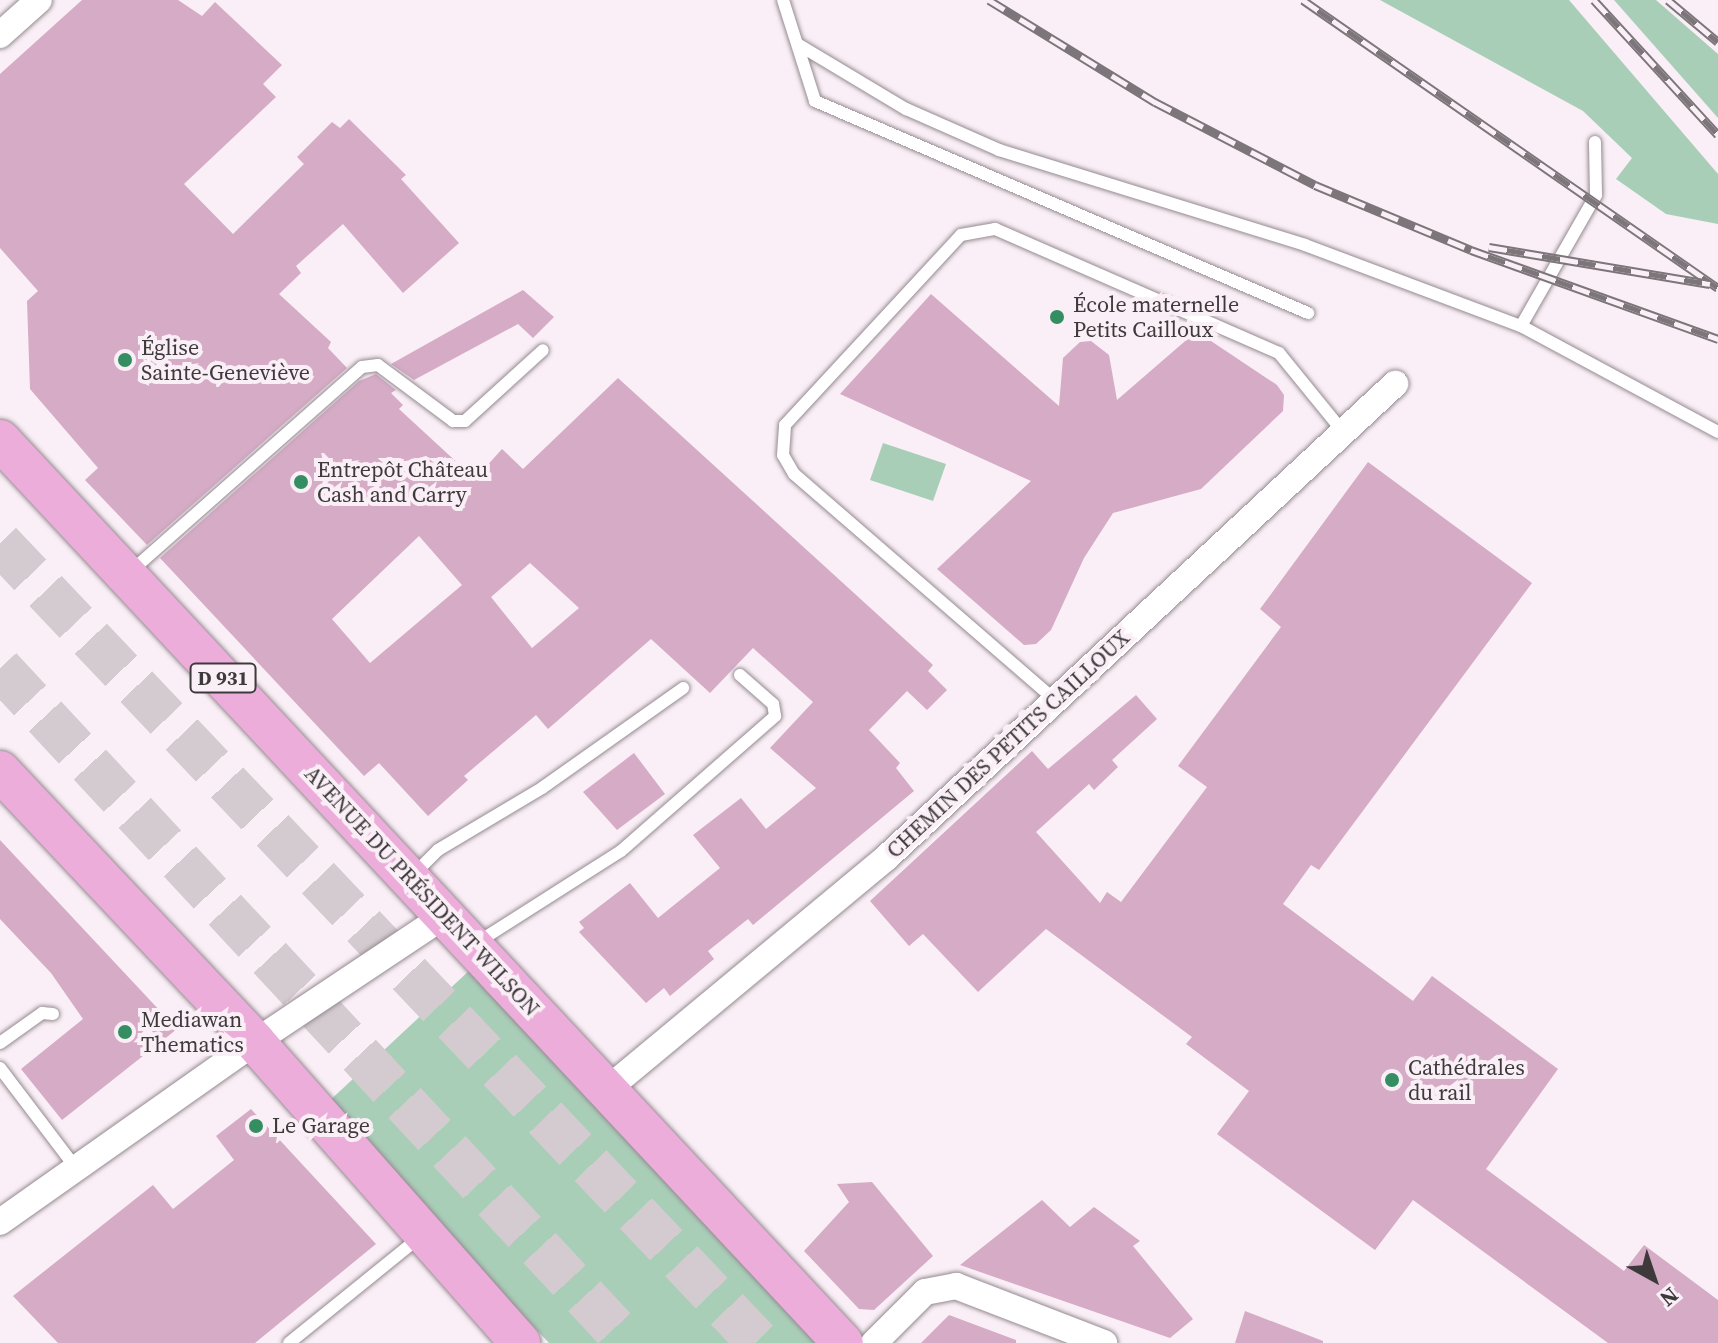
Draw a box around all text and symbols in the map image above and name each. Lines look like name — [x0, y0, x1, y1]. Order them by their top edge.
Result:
place label: École maternelle Petits Cailloux — [1073, 291, 1239, 342]
marker: École maternelle Petits Cailloux — [1048, 308, 1066, 326]
place label: Église Sainte-Geneviève — [141, 334, 310, 386]
marker: Église Sainte-Geneviève — [116, 351, 134, 369]
place label: Entrepôt Château Cash and Carry — [317, 456, 488, 508]
marker: Entrepôt Château Cash and Carry — [292, 473, 310, 491]
street label: CHEMIN DES PETITS CAILLOUX — [881, 624, 1135, 864]
road number: D 931 — [189, 662, 257, 694]
street label: AVENUE DU PRÉSIDENT WILSON — [299, 760, 545, 1022]
place label: Mediawan Thematics — [141, 1006, 244, 1058]
marker: Mediawan Thematics — [116, 1023, 134, 1041]
place label: Cathédrales du rail — [1408, 1054, 1525, 1106]
marker: Cathédrales du rail — [1383, 1071, 1401, 1089]
place label: Le Garage — [272, 1113, 370, 1139]
marker: Le Garage — [247, 1117, 265, 1135]
north arrow — [1614, 1239, 1694, 1319]
text: N — [1654, 1281, 1685, 1314]

